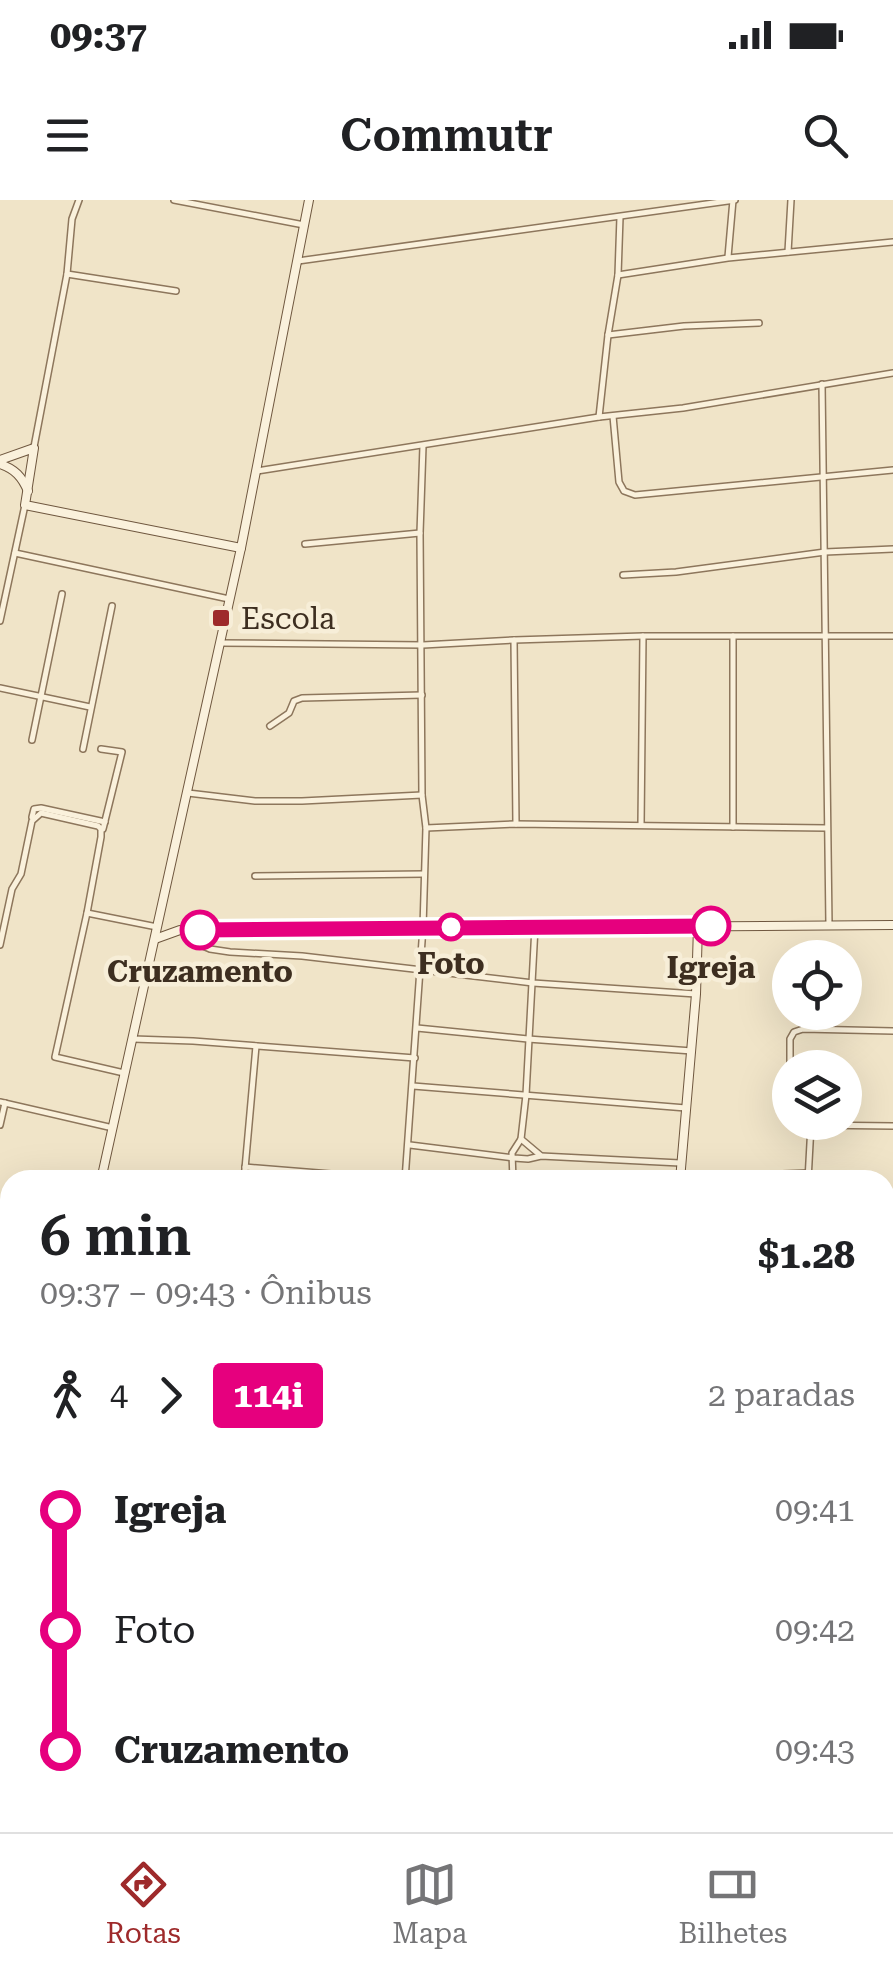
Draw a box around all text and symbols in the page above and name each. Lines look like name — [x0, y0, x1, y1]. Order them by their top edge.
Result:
text: 09:37 — [50, 13, 147, 57]
icon: menu — [40, 108, 95, 163]
icon: search — [798, 108, 853, 163]
text: Commutr — [340, 109, 553, 162]
place label: Escola — [241, 601, 335, 636]
marker: Escola — [210, 607, 232, 629]
marker: Igreja — [692, 907, 730, 945]
marker: Cruzamento — [181, 911, 219, 949]
marker: Foto — [438, 914, 464, 940]
map controls — [772, 940, 862, 1140]
button: locate — [772, 940, 862, 1030]
place label: Foto — [417, 946, 485, 981]
place label: Igreja — [667, 950, 756, 985]
place label: Cruzamento — [107, 954, 293, 989]
button: layers — [772, 1050, 862, 1140]
text: 6 min — [40, 1204, 191, 1268]
text: $1.28 — [758, 1233, 855, 1277]
text: 09:37 – 09:43 · Ônibus — [40, 1274, 372, 1312]
icon: walk — [40, 1368, 95, 1423]
icon: forward — [143, 1368, 198, 1423]
text: 114i — [233, 1375, 303, 1416]
text: 4 — [110, 1376, 128, 1414]
text: 2 paradas — [708, 1376, 855, 1414]
text: Igreja — [114, 1488, 226, 1532]
text: 09:41 — [775, 1491, 855, 1529]
text: Foto — [114, 1608, 196, 1652]
text: 09:42 — [775, 1611, 855, 1649]
text: Cruzamento — [114, 1728, 349, 1772]
text: 09:43 — [775, 1731, 855, 1769]
tab: Rotas — [106, 1857, 181, 1950]
tab: Mapa — [392, 1857, 467, 1950]
tab: Bilhetes — [679, 1857, 787, 1950]

